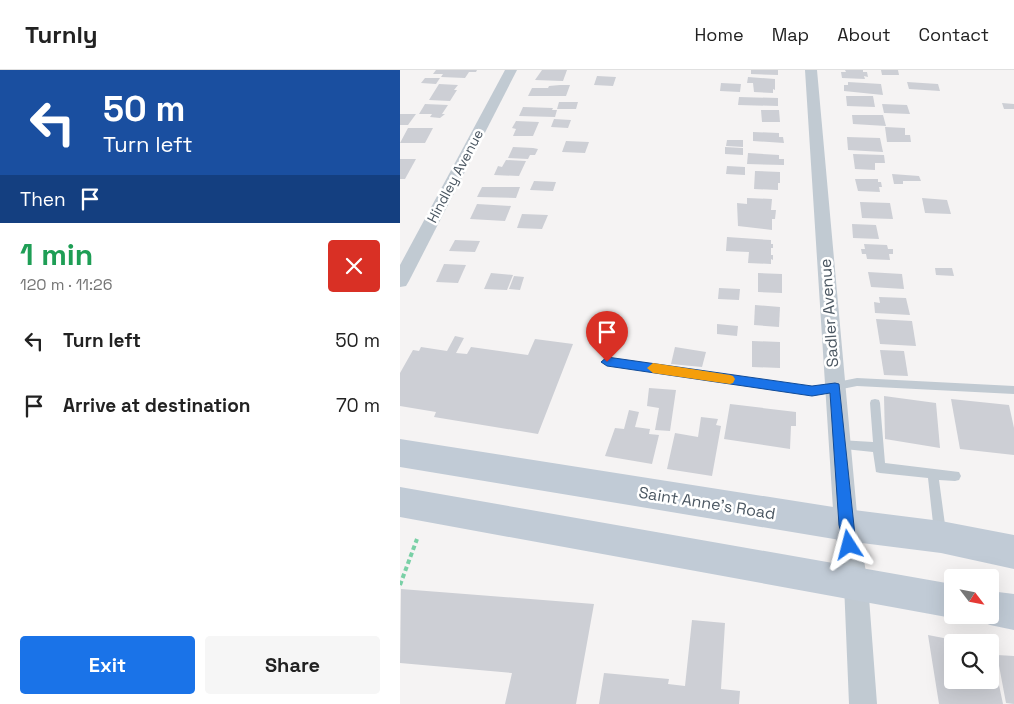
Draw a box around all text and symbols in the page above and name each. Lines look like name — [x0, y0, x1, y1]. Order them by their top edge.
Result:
text: Turnly — [25, 19, 98, 50]
text: Home — [695, 23, 744, 46]
text: Map — [772, 23, 809, 46]
text: About — [837, 23, 891, 46]
text: Contact — [919, 23, 989, 46]
text: 50 m — [103, 87, 185, 131]
icon: left — [20, 90, 85, 155]
street label: Hindley Avenue — [423, 126, 487, 226]
text: Turn left — [103, 130, 193, 158]
icon: arrive — [76, 185, 104, 213]
text: Then — [20, 187, 66, 212]
text: 1 min — [20, 235, 93, 274]
button: close — [328, 240, 380, 292]
street label: Sadler Avenue — [815, 258, 843, 368]
text: 120 m · 11:26 — [20, 274, 113, 295]
pin — [586, 311, 628, 362]
icon: arrive — [593, 318, 621, 346]
icon: left — [20, 327, 48, 355]
text: Turn left — [63, 328, 141, 353]
text: 50 m — [335, 328, 380, 353]
icon: arrive — [20, 392, 48, 420]
text: Arrive at destination — [63, 393, 251, 418]
text: 70 m — [336, 393, 380, 418]
street label: Saint Anne's Road — [637, 482, 777, 524]
position arrow — [822, 518, 874, 570]
north arrow — [944, 569, 999, 624]
map controls — [944, 569, 999, 689]
button: search — [944, 634, 999, 689]
button: Exit — [20, 636, 195, 694]
button: Share — [205, 636, 380, 694]

